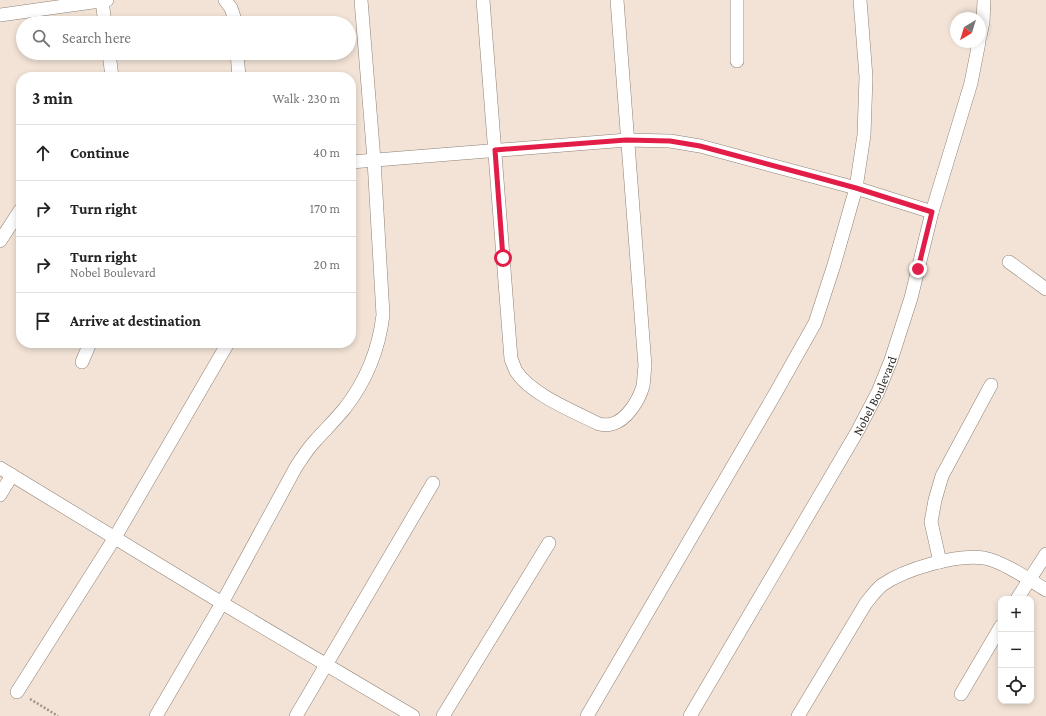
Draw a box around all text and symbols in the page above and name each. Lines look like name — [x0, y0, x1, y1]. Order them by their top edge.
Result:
north arrow — [950, 12, 986, 48]
search box — [16, 16, 356, 60]
icon: search — [30, 27, 52, 49]
text: Search here — [62, 30, 131, 46]
text: 3 min — [32, 89, 73, 108]
text: Walk · 230 m — [272, 91, 340, 106]
icon: ahead — [32, 142, 54, 164]
text: Continue — [70, 145, 129, 161]
text: 40 m — [313, 145, 340, 160]
icon: right — [32, 198, 54, 220]
text: Turn right — [70, 201, 137, 217]
text: 170 m — [310, 201, 340, 216]
text: Turn right — [70, 249, 137, 265]
route start — [494, 249, 512, 267]
icon: right — [32, 254, 54, 276]
text: 20 m — [314, 257, 340, 272]
route end — [909, 260, 927, 278]
text: Nobel Boulevard — [70, 265, 156, 280]
icon: arrive — [32, 310, 54, 332]
text: Arrive at destination — [70, 313, 201, 329]
street label: Nobel Boulevard — [849, 354, 899, 438]
map controls — [998, 596, 1034, 704]
button: + — [998, 596, 1034, 632]
button: − — [998, 632, 1034, 668]
button: locate — [998, 668, 1034, 704]

